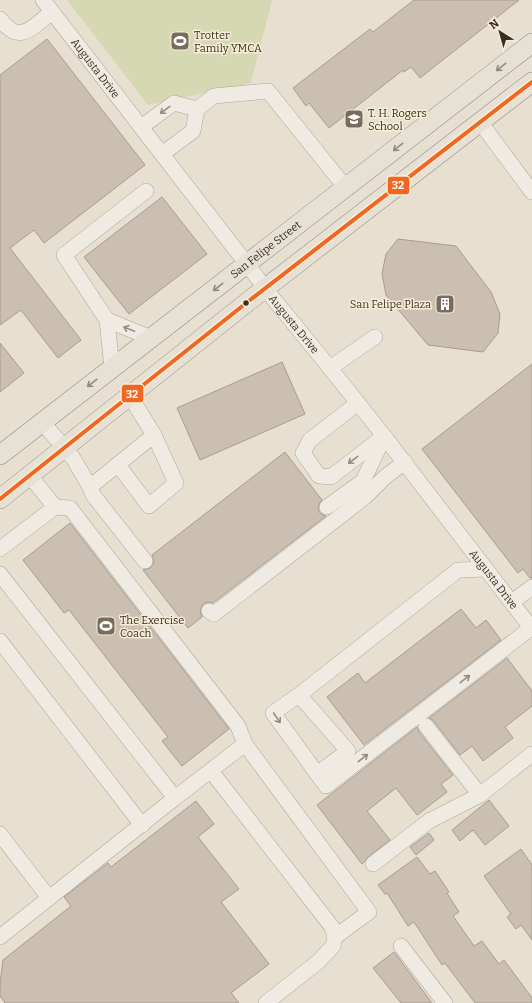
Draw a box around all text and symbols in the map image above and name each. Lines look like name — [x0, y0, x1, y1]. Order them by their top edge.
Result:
north arrow — [480, 12, 520, 52]
text: N — [487, 16, 502, 32]
place label: Trotter Family YMCA — [194, 29, 262, 55]
sports icon: Trotter Family YMCA — [169, 30, 191, 52]
street label: Augusta Drive — [68, 36, 122, 101]
one-way arrow — [496, 63, 507, 71]
one-way arrow — [160, 105, 171, 114]
place label: T. H. Rogers School — [368, 107, 427, 133]
school or university icon: T. H. Rogers School — [343, 108, 365, 130]
one-way arrow — [392, 143, 403, 152]
line badge: 32 — [387, 176, 410, 195]
text: 32 — [392, 179, 404, 192]
street label: San Felipe Street — [228, 218, 304, 281]
one-way arrow — [212, 283, 223, 291]
street label: Augusta Drive — [266, 293, 321, 356]
building icon: San Felipe Plaza — [434, 293, 456, 315]
unlabelled marker — [241, 298, 251, 308]
place label: San Felipe Plaza — [350, 298, 431, 311]
one-way arrow — [124, 325, 136, 332]
one-way arrow — [87, 379, 98, 387]
line badge: 32 — [121, 384, 144, 403]
text: 32 — [126, 388, 138, 401]
one-way arrow — [348, 455, 359, 464]
street label: Augusta Drive — [466, 547, 520, 612]
place label: The Exercise Coach — [120, 614, 184, 640]
sports icon: The Exercise Coach — [95, 615, 117, 637]
one-way arrow — [460, 674, 471, 683]
one-way arrow — [273, 713, 281, 724]
one-way arrow — [357, 754, 368, 762]

